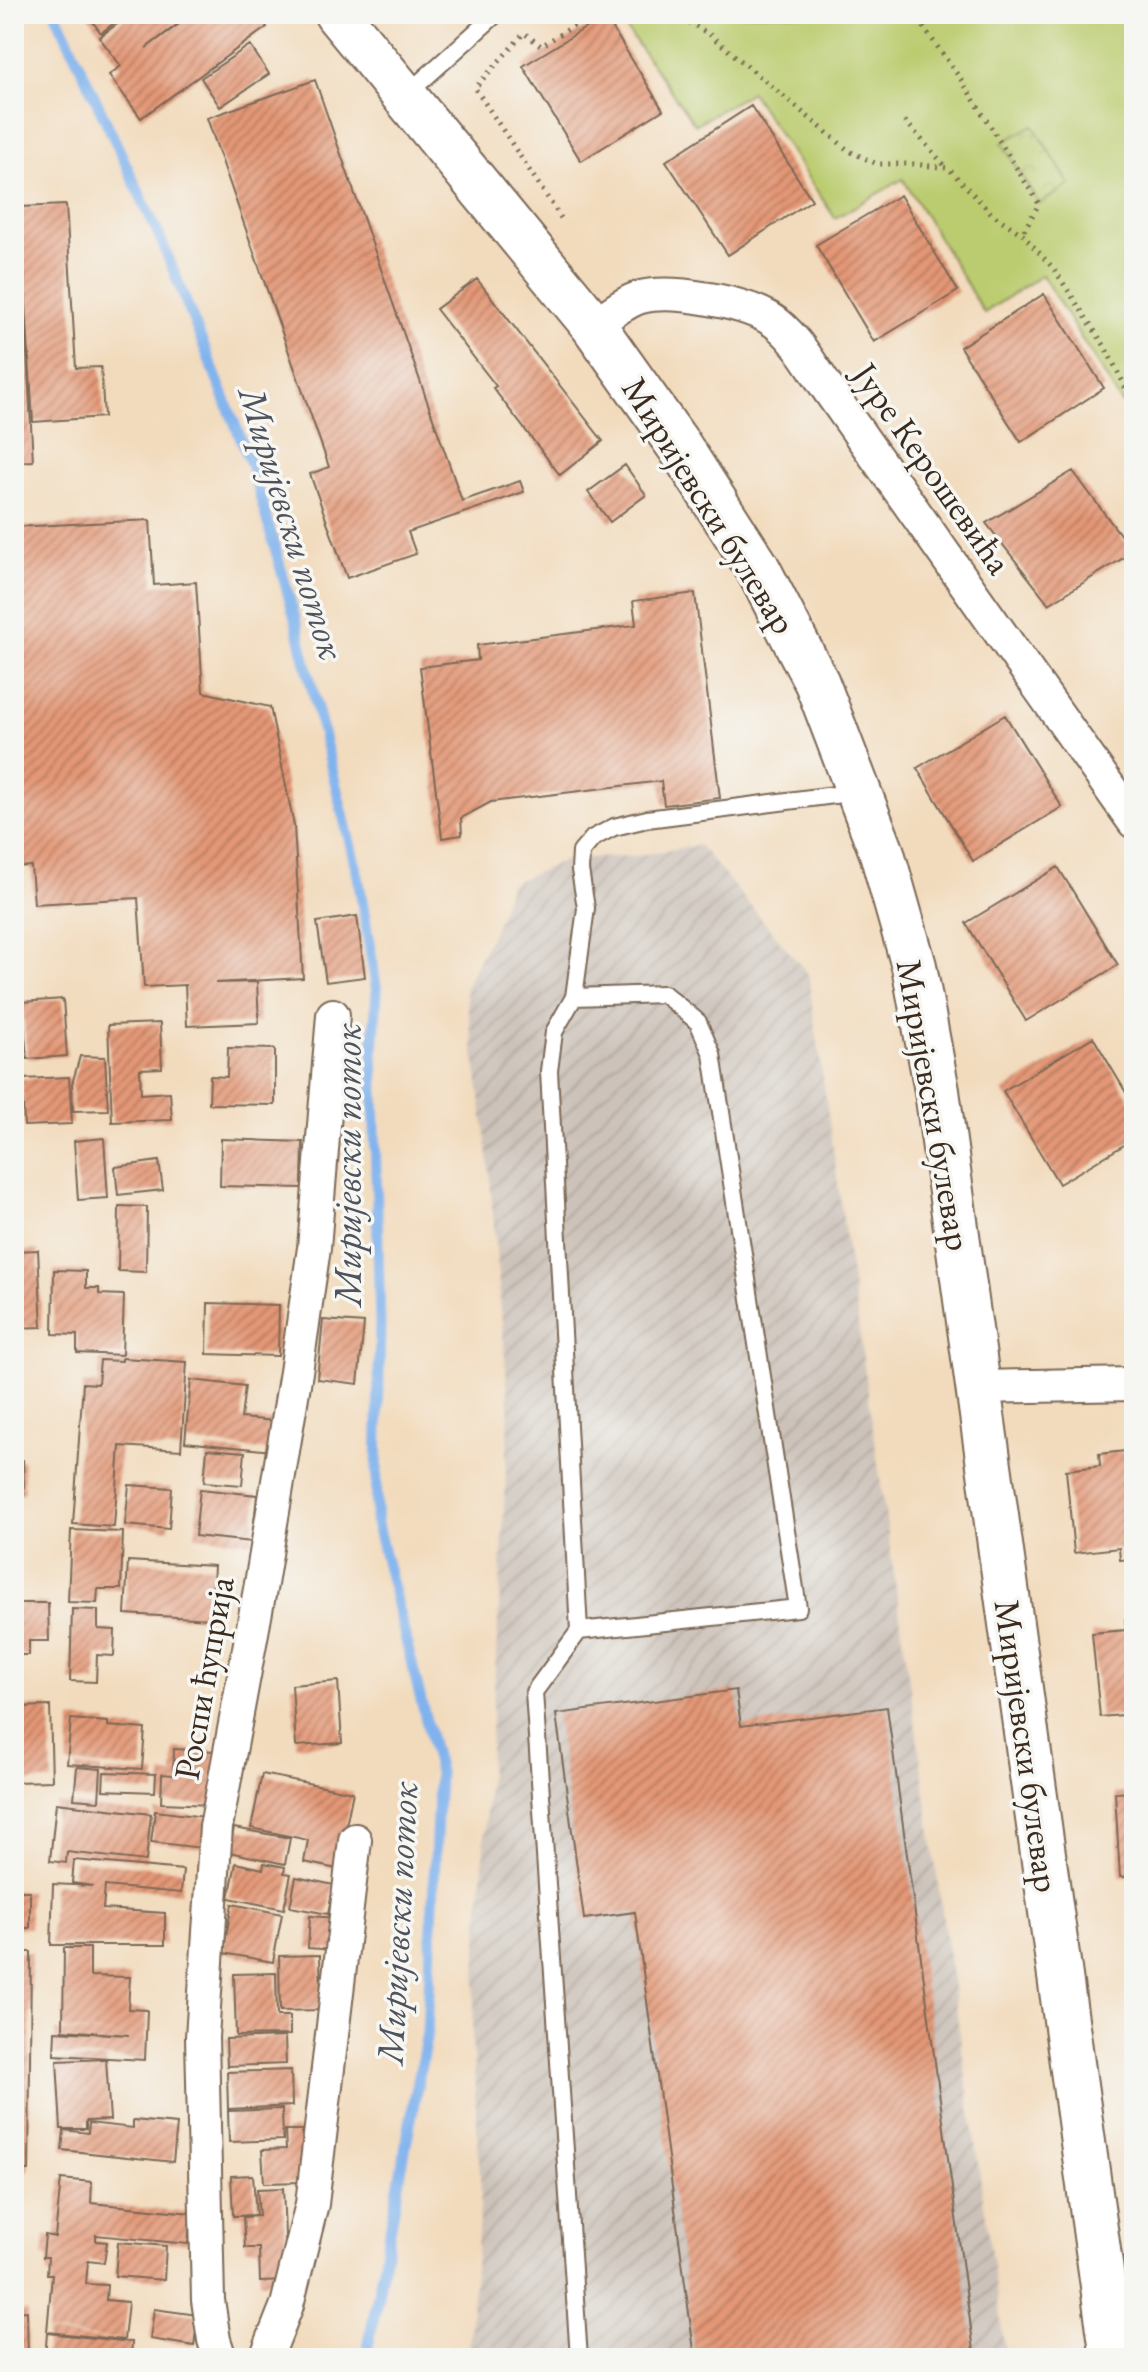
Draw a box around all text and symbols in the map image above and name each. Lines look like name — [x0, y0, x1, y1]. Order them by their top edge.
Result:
street label: Јуре Керошевића — [841, 351, 1023, 584]
street label: Миријевски булевар — [612, 368, 808, 643]
water label: Миријевски поток — [227, 378, 358, 666]
street label: Миријевски булевар — [886, 956, 983, 1254]
water label: Миријевски поток — [322, 1023, 371, 1308]
street label: Роспи ћуприја — [162, 1572, 245, 1783]
street label: Миријевски булевар — [984, 1597, 1071, 1895]
water label: Миријевски поток — [365, 1780, 428, 2068]

